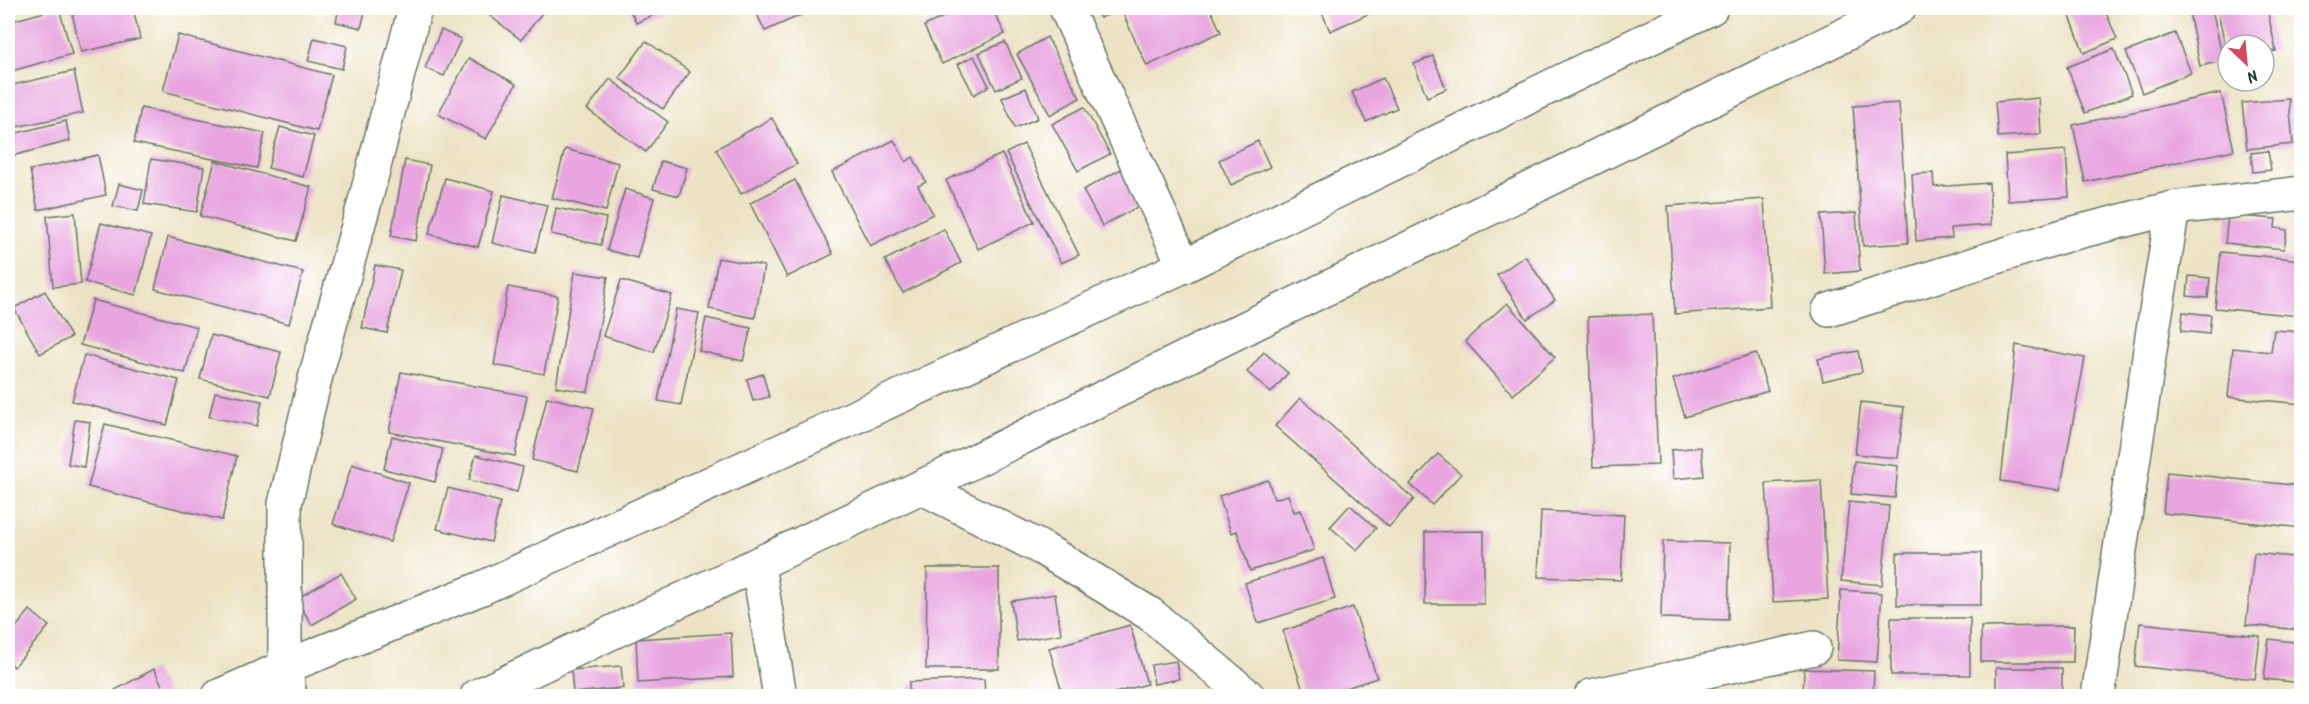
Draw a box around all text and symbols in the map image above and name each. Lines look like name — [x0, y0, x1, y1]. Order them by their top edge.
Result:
north arrow — [2216, 33, 2276, 93]
text: N — [2242, 62, 2262, 89]

